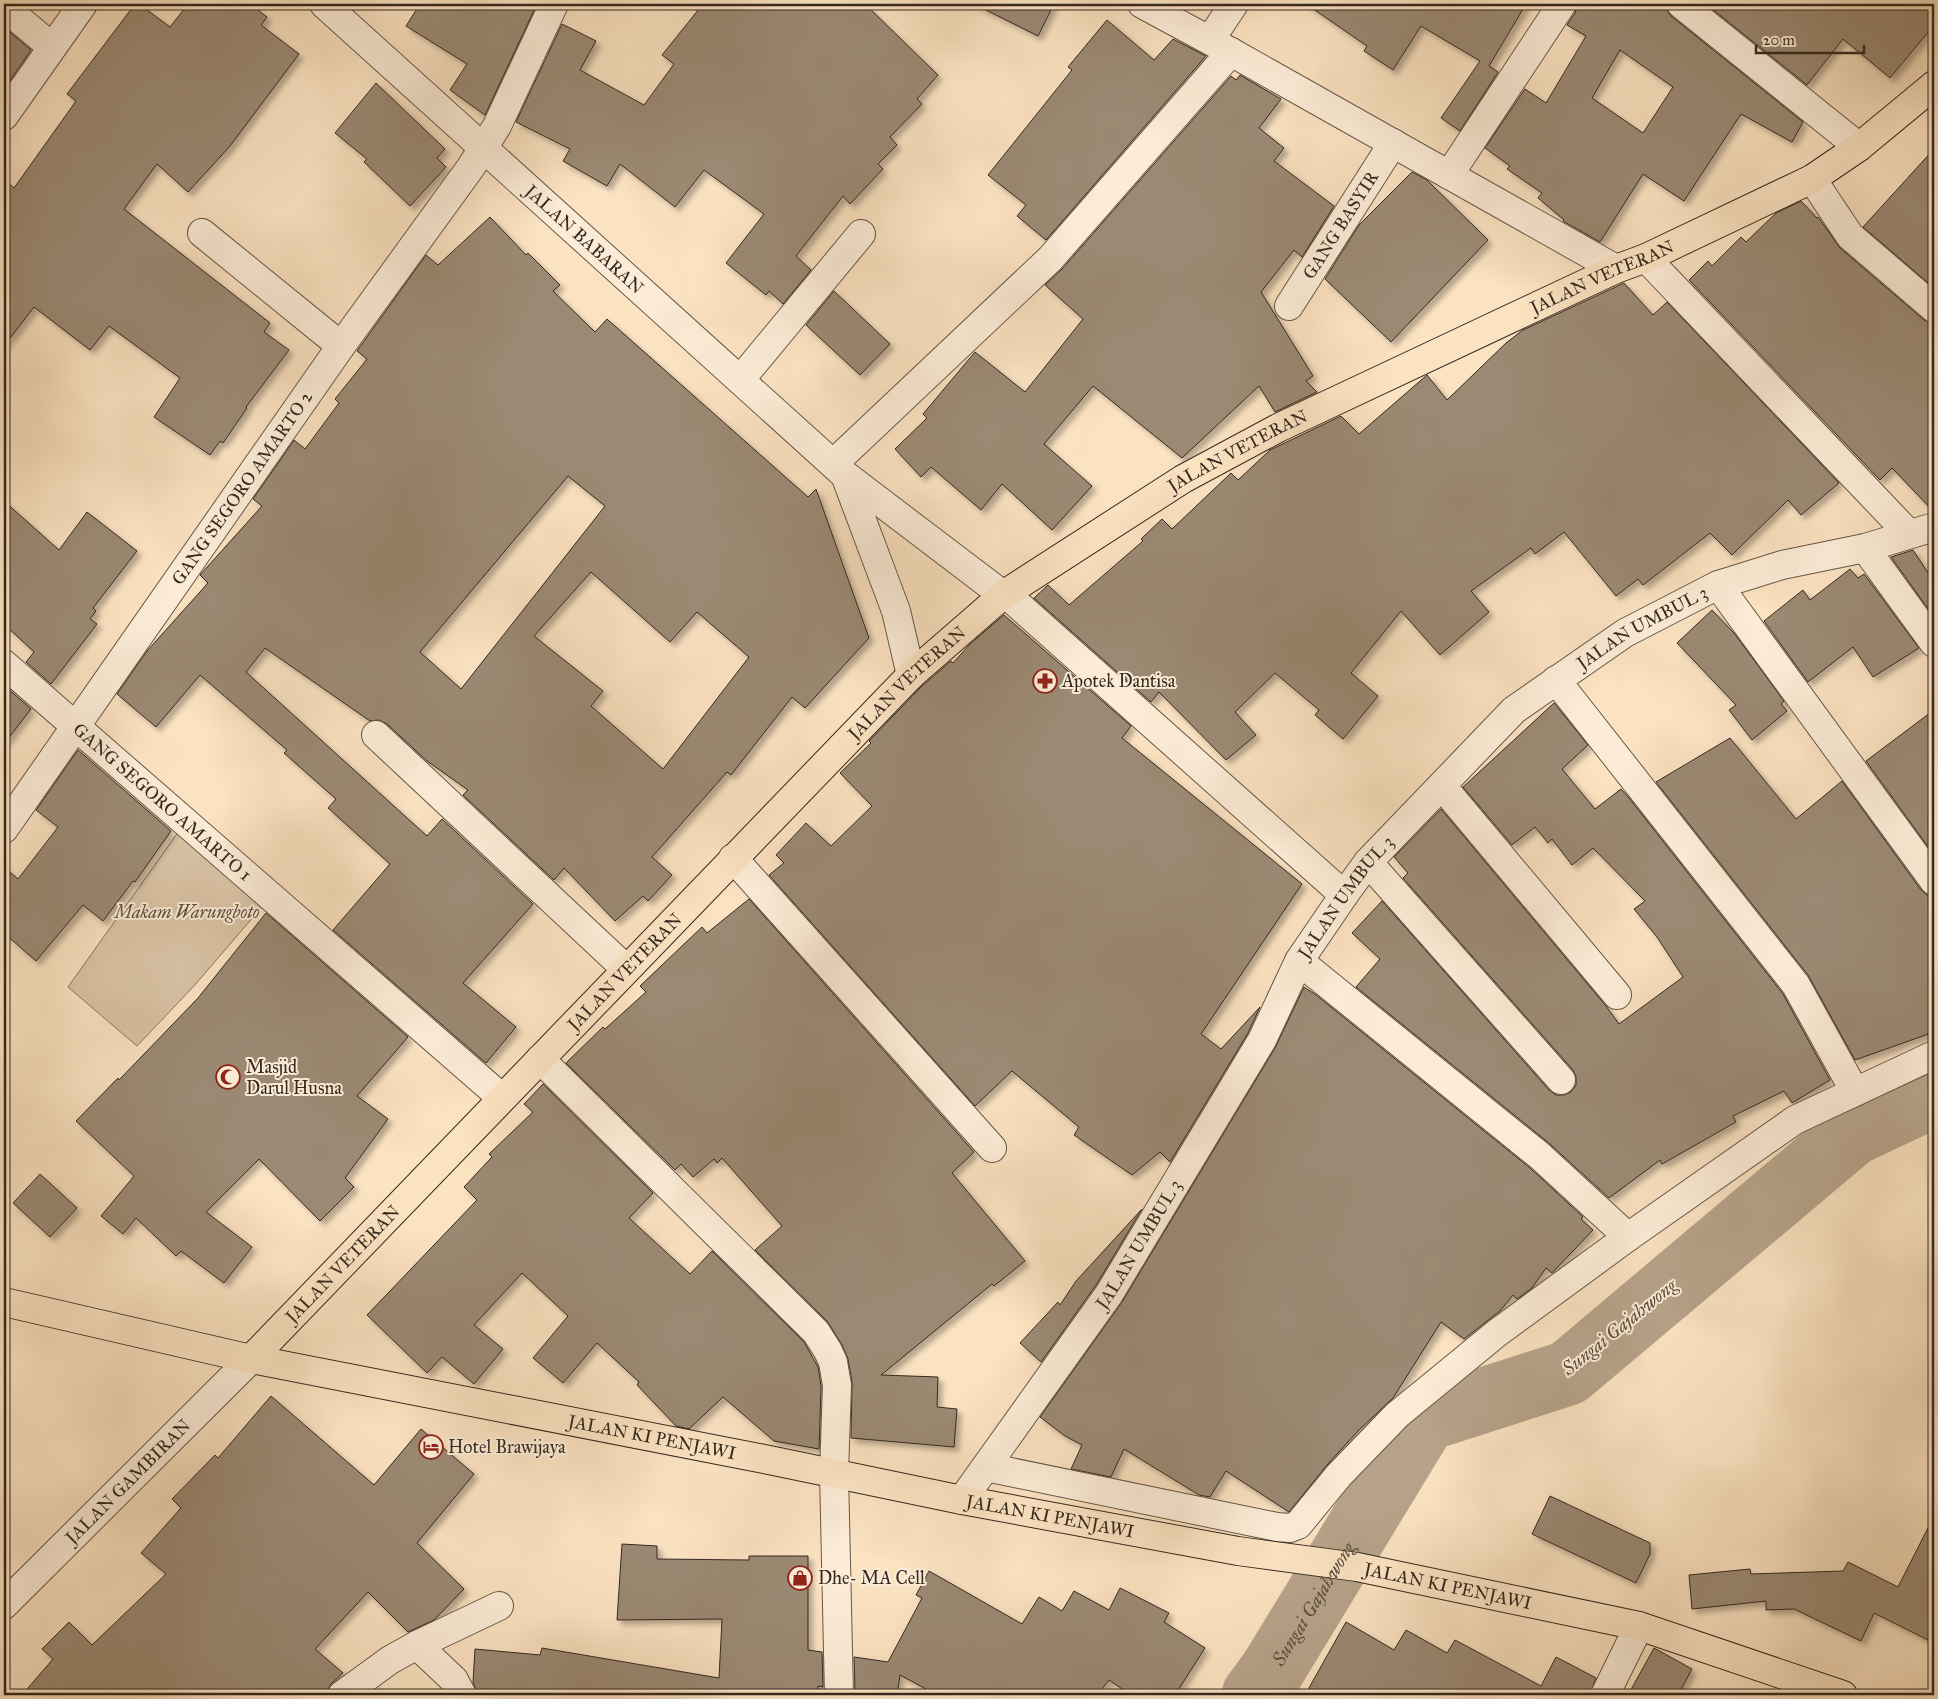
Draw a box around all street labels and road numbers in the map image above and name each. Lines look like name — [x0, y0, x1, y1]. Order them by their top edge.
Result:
street label: GANG BASYIR — [1298, 166, 1384, 283]
street label: JALAN BABARAN — [518, 179, 648, 299]
street label: JALAN VETERAN — [1525, 235, 1678, 321]
street label: GANG SEGORO AMARTO 2 — [167, 387, 317, 589]
street label: JALAN VETERAN — [1162, 405, 1311, 499]
street label: JALAN UMBUL 3 — [1571, 581, 1711, 676]
street label: JALAN VETERAN — [842, 621, 970, 747]
street label: GANG SEGORO AMARTO 1 — [69, 718, 256, 886]
street label: JALAN UMBUL 3 — [1292, 831, 1398, 965]
street label: JALAN VETERAN — [561, 908, 686, 1037]
street label: JALAN UMBUL 3 — [1090, 1176, 1186, 1315]
street label: JALAN VETERAN — [279, 1201, 404, 1330]
street label: JALAN KI PENJAWI — [564, 1410, 738, 1464]
street label: JALAN GAMBIRAN — [59, 1414, 195, 1551]
street label: JALAN KI PENJAWI — [962, 1490, 1136, 1543]
street label: JALAN KI PENJAWI — [1360, 1557, 1534, 1614]

